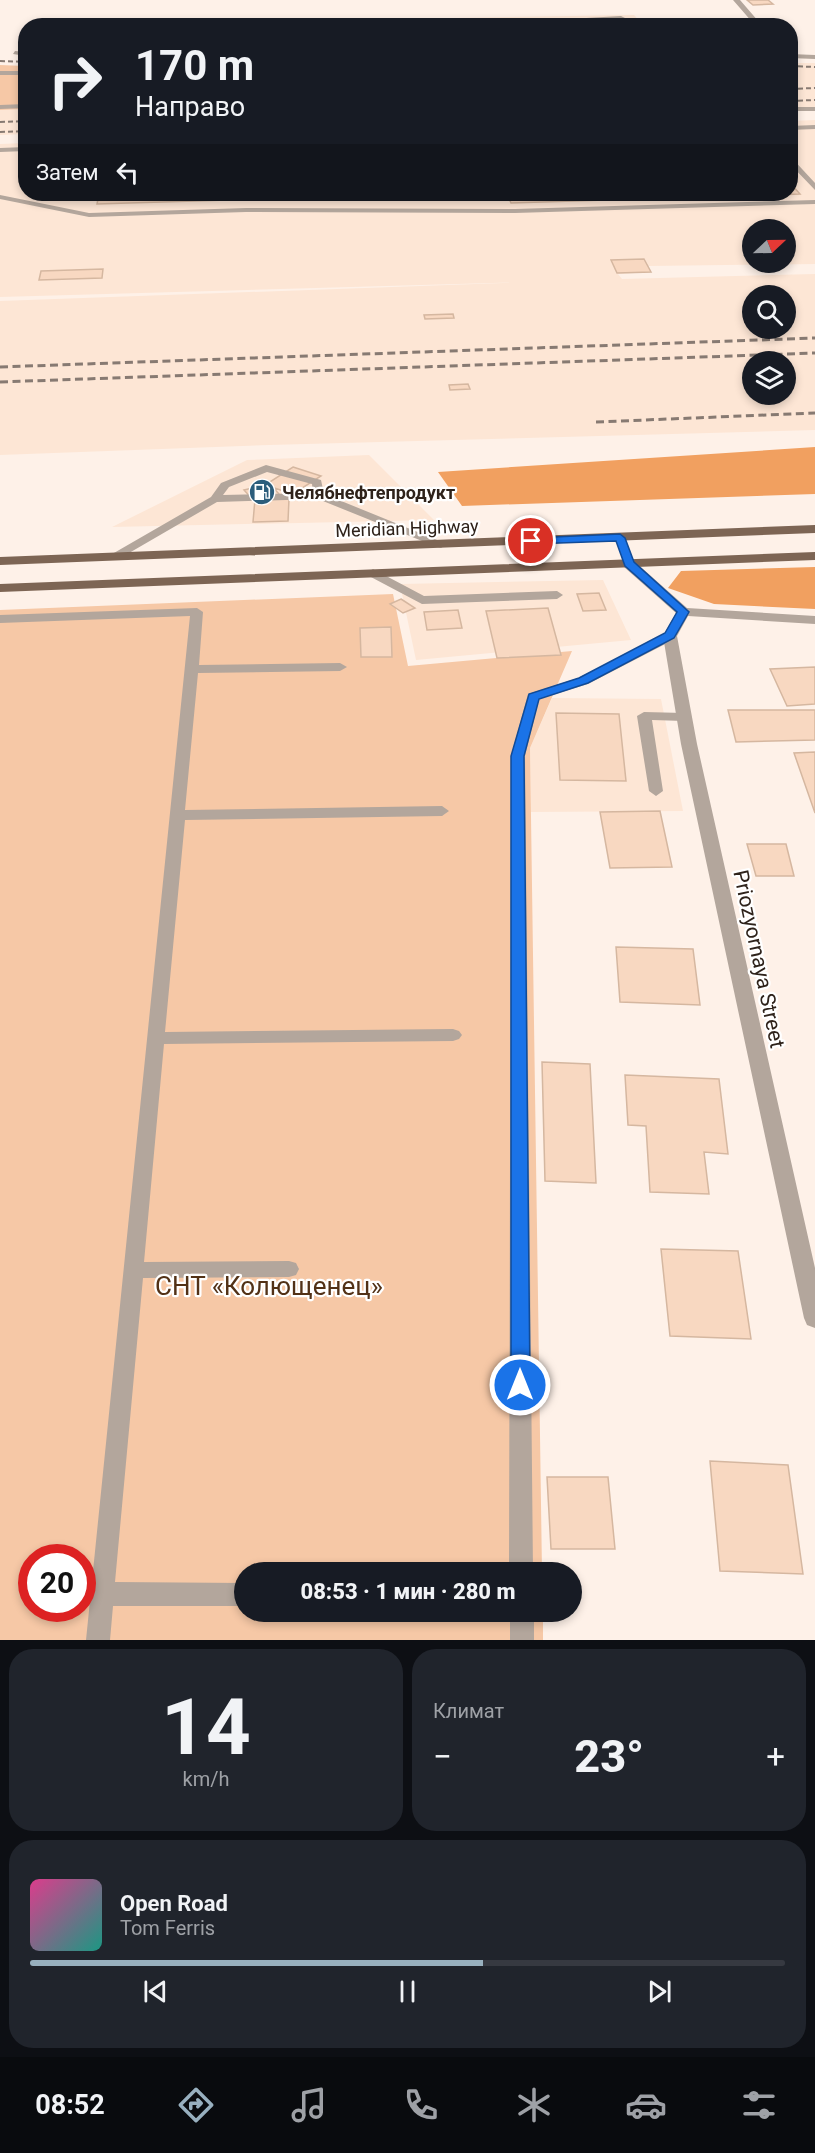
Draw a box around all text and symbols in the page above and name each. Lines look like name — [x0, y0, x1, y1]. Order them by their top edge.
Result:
text: 170 m — [135, 41, 254, 90]
icon: right — [36, 42, 114, 120]
text: Направо — [135, 91, 245, 123]
icon: left — [111, 156, 144, 189]
text: Затем — [36, 160, 99, 185]
north arrow — [742, 219, 796, 273]
map controls — [742, 219, 796, 405]
button: search — [742, 285, 796, 339]
button: layers — [742, 351, 796, 405]
fuel station icon: Челябнефтепродукт — [247, 477, 277, 507]
place label: Челябнефтепродукт — [282, 482, 455, 503]
street label: Meridian Highway — [335, 515, 480, 541]
pin — [505, 515, 556, 566]
icon: arrive — [514, 524, 547, 557]
street label: Priozyornaya Street — [728, 868, 790, 1050]
park label: СНТ «Колющенец» — [155, 1271, 383, 1301]
position arrow — [488, 1353, 552, 1417]
speed limit sign: 20 — [18, 1544, 96, 1622]
text: 08:53 · 1 мин · 280 m — [300, 1579, 516, 1604]
text: 14 — [161, 1682, 251, 1773]
text: Климат — [433, 1699, 504, 1723]
text: 23° — [574, 1730, 644, 1783]
text: − — [433, 1737, 452, 1776]
text: + — [766, 1737, 785, 1776]
text: km/h — [183, 1767, 229, 1791]
text: Open Road — [120, 1891, 228, 1916]
text: Tom Ferris — [120, 1916, 215, 1940]
icon: previous — [139, 1975, 172, 2008]
icon: pause — [391, 1975, 424, 2008]
icon: next — [643, 1975, 676, 2008]
icon: directions — [175, 2084, 217, 2126]
icon: music — [288, 2084, 330, 2126]
icon: phone — [400, 2084, 442, 2126]
icon: climate — [513, 2084, 555, 2126]
icon: car — [625, 2084, 667, 2126]
icon: filters — [738, 2084, 780, 2126]
text: 08:52 — [35, 2089, 105, 2121]

